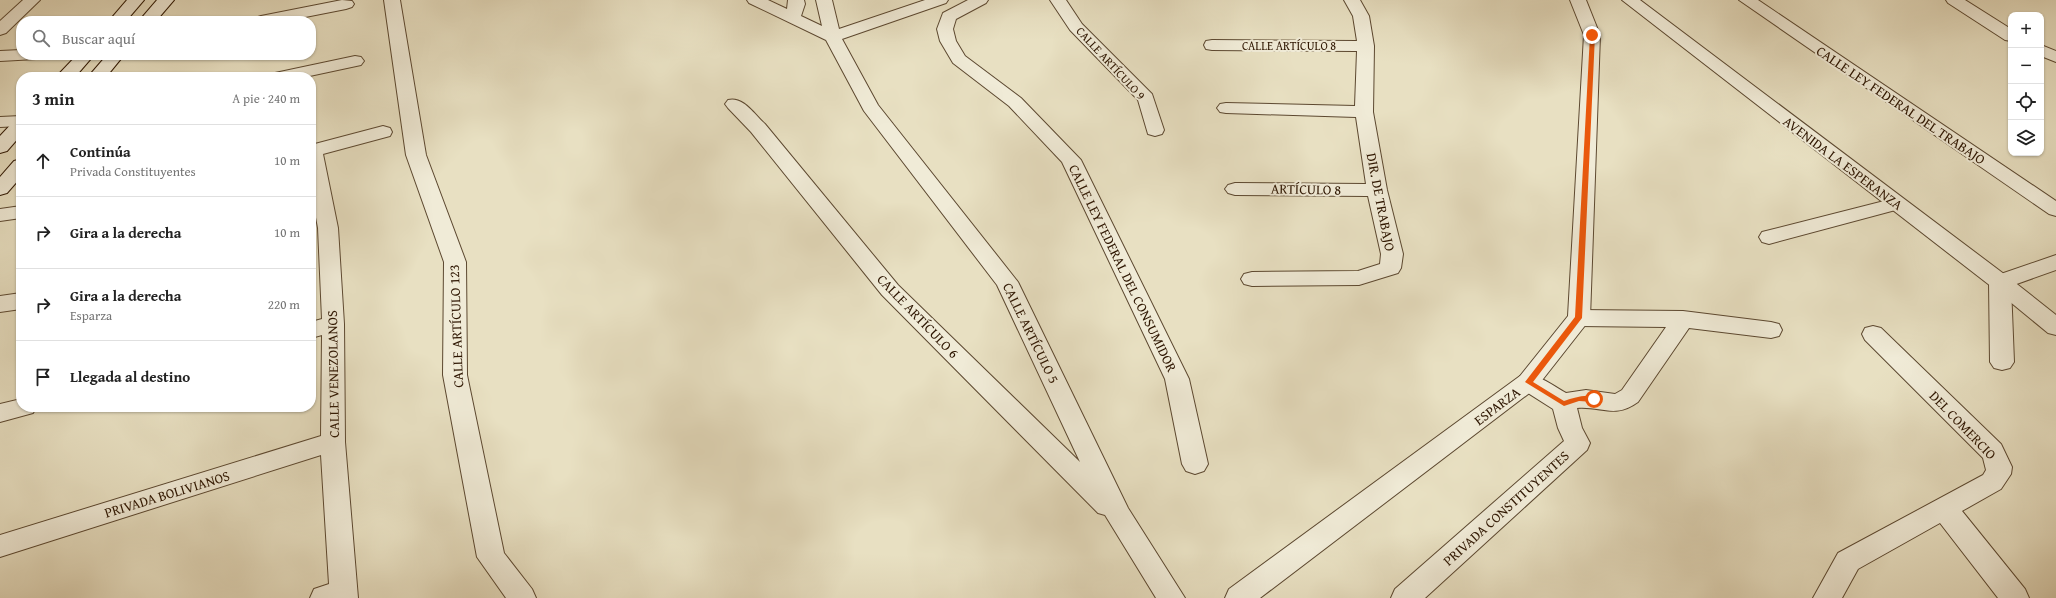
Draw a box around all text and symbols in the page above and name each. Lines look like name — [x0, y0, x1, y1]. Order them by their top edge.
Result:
map controls — [2008, 12, 2044, 156]
button: + — [2008, 12, 2044, 48]
search box — [16, 16, 316, 60]
street label: CALLE ARTÍCULO 9 — [1073, 23, 1149, 103]
route end — [1583, 26, 1601, 44]
icon: search — [30, 27, 52, 49]
text: Buscar aquí — [62, 28, 135, 49]
street label: CALLE ARTÍCULO 8 — [1242, 37, 1336, 54]
street label: CALLE LEY FEDERAL DEL TRABAJO — [1812, 41, 1990, 169]
button: − — [2008, 48, 2044, 84]
button: locate — [2008, 84, 2044, 120]
text: 3 min — [32, 86, 74, 111]
text: A pie · 240 m — [232, 89, 300, 108]
street label: AVENIDA LA ESPERANZA — [1779, 111, 1907, 215]
button: layers — [2008, 120, 2044, 156]
text: Continúa — [70, 141, 131, 162]
icon: ahead — [32, 150, 54, 172]
text: 10 m — [274, 151, 300, 170]
street label: DIR. DE TRABAJO — [1362, 151, 1400, 253]
street label: CALLE LEY FEDERAL DEL CONSUMIDOR — [1064, 161, 1182, 376]
text: Privada Constituyentes — [70, 162, 196, 181]
street label: ARTÍCULO 8 — [1271, 178, 1342, 200]
icon: right — [32, 222, 54, 244]
text: Gira a la derecha — [70, 222, 181, 243]
text: 10 m — [274, 223, 300, 242]
street label: CALLE ARTÍCULO 123 — [444, 264, 468, 388]
street label: CALLE ARTÍCULO 6 — [873, 270, 964, 363]
street label: CALLE ARTÍCULO 5 — [998, 279, 1064, 387]
text: Gira a la derecha — [70, 285, 181, 306]
icon: right — [32, 294, 54, 316]
text: 220 m — [268, 295, 300, 314]
text: Esparza — [70, 306, 112, 325]
street label: CALLE VENEZOLANOS — [322, 310, 344, 438]
icon: arrive — [32, 366, 54, 388]
text: Llegada al destino — [70, 366, 190, 387]
street label: ESPARZA — [1470, 382, 1525, 430]
street label: DEL COMERCIO — [1925, 386, 2001, 464]
route start — [1585, 390, 1603, 408]
street label: PRIVADA CONSTITUYENTES — [1439, 446, 1574, 570]
street label: PRIVADA BOLIVIANOS — [102, 465, 232, 523]

